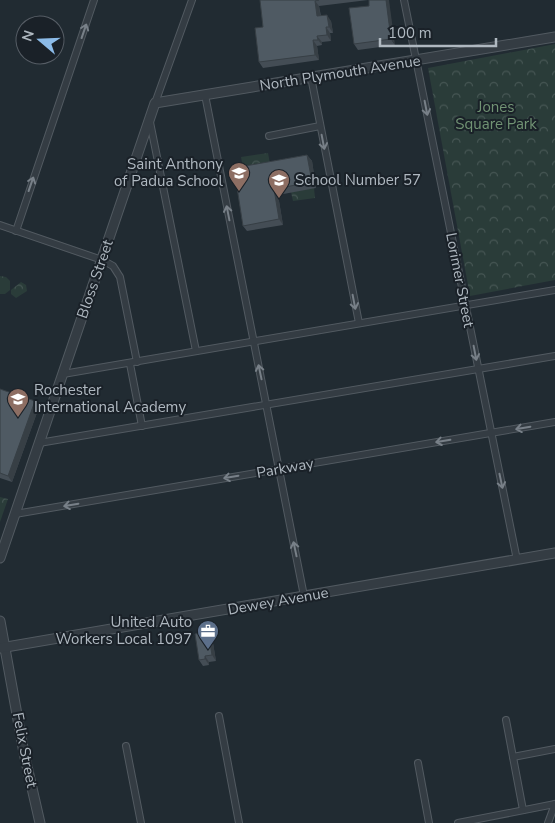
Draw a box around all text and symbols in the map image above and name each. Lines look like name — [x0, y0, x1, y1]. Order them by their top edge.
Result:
north arrow — [15, 15, 65, 65]
scale bar — [380, 15, 496, 47]
one-way arrow — [79, 23, 89, 39]
text: 100 m — [388, 23, 432, 43]
text: N — [17, 28, 39, 44]
street label: North Plymouth Avenue — [258, 50, 422, 96]
park label: Jones Square Park — [455, 97, 537, 134]
one-way arrow — [421, 100, 431, 116]
one-way arrow — [319, 134, 329, 150]
place label: Saint Anthony of Padua School — [114, 154, 224, 191]
school or university icon: Saint Anthony of Padua School — [227, 161, 251, 192]
school or university icon: School Number 57 — [267, 168, 291, 199]
place label: School Number 57 — [295, 170, 421, 190]
one-way arrow — [27, 177, 37, 193]
one-way arrow — [223, 205, 232, 221]
street label: Lorimer Street — [441, 231, 479, 330]
street label: Bloss Street — [72, 236, 118, 321]
one-way arrow — [350, 294, 360, 310]
one-way arrow — [471, 345, 480, 361]
one-way arrow — [255, 364, 264, 380]
place label: Rochester International Academy — [34, 380, 186, 417]
school or university icon: Rochester International Academy — [6, 387, 30, 418]
one-way arrow — [515, 423, 531, 433]
one-way arrow — [435, 437, 451, 447]
street label: Parkway — [255, 453, 315, 483]
one-way arrow — [223, 473, 239, 483]
one-way arrow — [497, 473, 506, 489]
one-way arrow — [63, 500, 79, 510]
one-way arrow — [289, 541, 299, 557]
street label: Dewey Avenue — [226, 582, 330, 620]
place label: United Auto Workers Local 1097 — [55, 612, 192, 649]
office icon: United Auto Workers Local 1097 — [196, 619, 220, 650]
street label: Felix Street — [8, 711, 42, 790]

